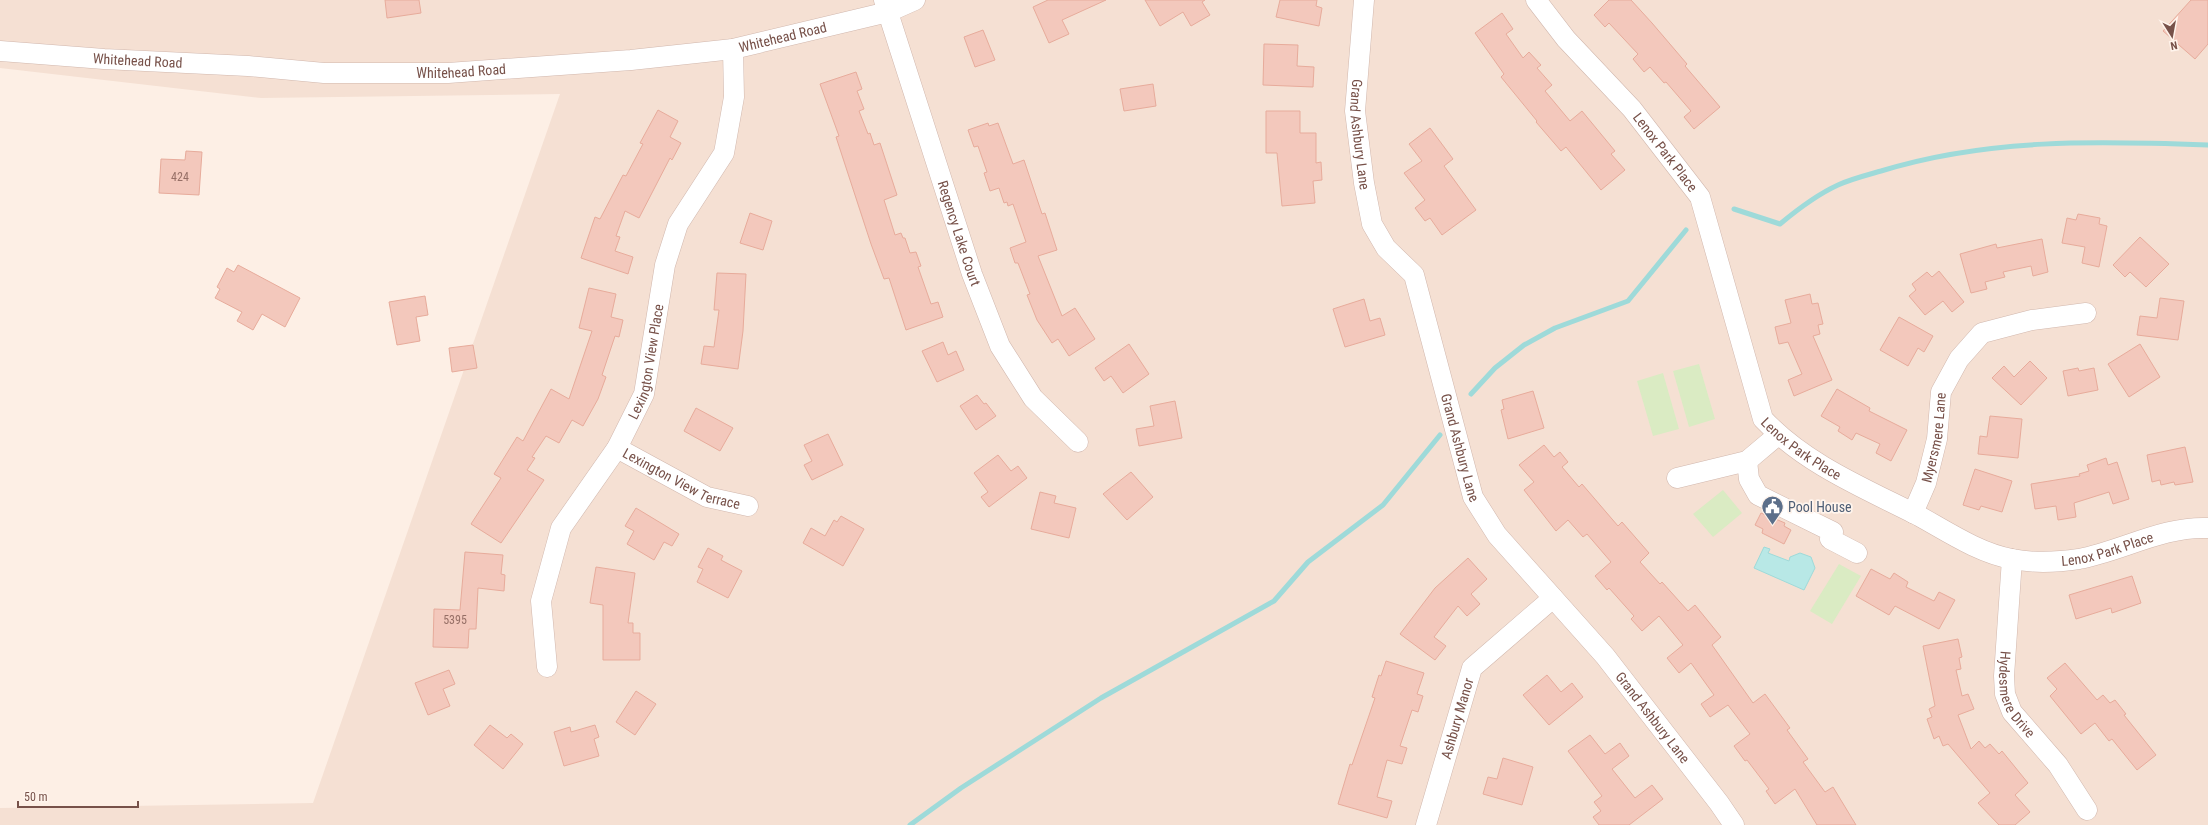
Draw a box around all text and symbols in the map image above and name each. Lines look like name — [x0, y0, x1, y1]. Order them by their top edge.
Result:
north arrow — [2152, 16, 2192, 56]
street label: Whitehead Road — [737, 19, 828, 55]
text: N — [2169, 38, 2178, 52]
street label: Whitehead Road — [92, 50, 183, 71]
street label: Whitehead Road — [416, 61, 506, 81]
street label: Grand Ashbury Lane — [1347, 79, 1373, 191]
street label: Lenox Park Place — [1630, 110, 1701, 195]
house number: 424 — [171, 170, 189, 184]
street label: Regency Lake Court — [935, 179, 984, 288]
street label: Lexington View Place — [625, 302, 667, 422]
street label: Myersmere Lane — [1918, 391, 1949, 484]
street label: Grand Ashbury Lane — [1438, 392, 1482, 505]
street label: Lenox Park Place — [1758, 414, 1844, 483]
street label: Lexington View Terrace — [620, 445, 742, 512]
public building icon: Pool House — [1760, 494, 1786, 527]
place label: Pool House — [1788, 499, 1852, 515]
street label: Lenox Park Place — [2061, 529, 2156, 569]
house number: 5395 — [443, 613, 467, 627]
street label: Hydesmere Drive — [1996, 651, 2039, 741]
street label: Grand Ashbury Lane — [1612, 669, 1693, 767]
street label: Ashbury Manor — [1438, 676, 1477, 761]
scale bar — [18, 783, 138, 809]
text: 50 m — [24, 790, 48, 804]

